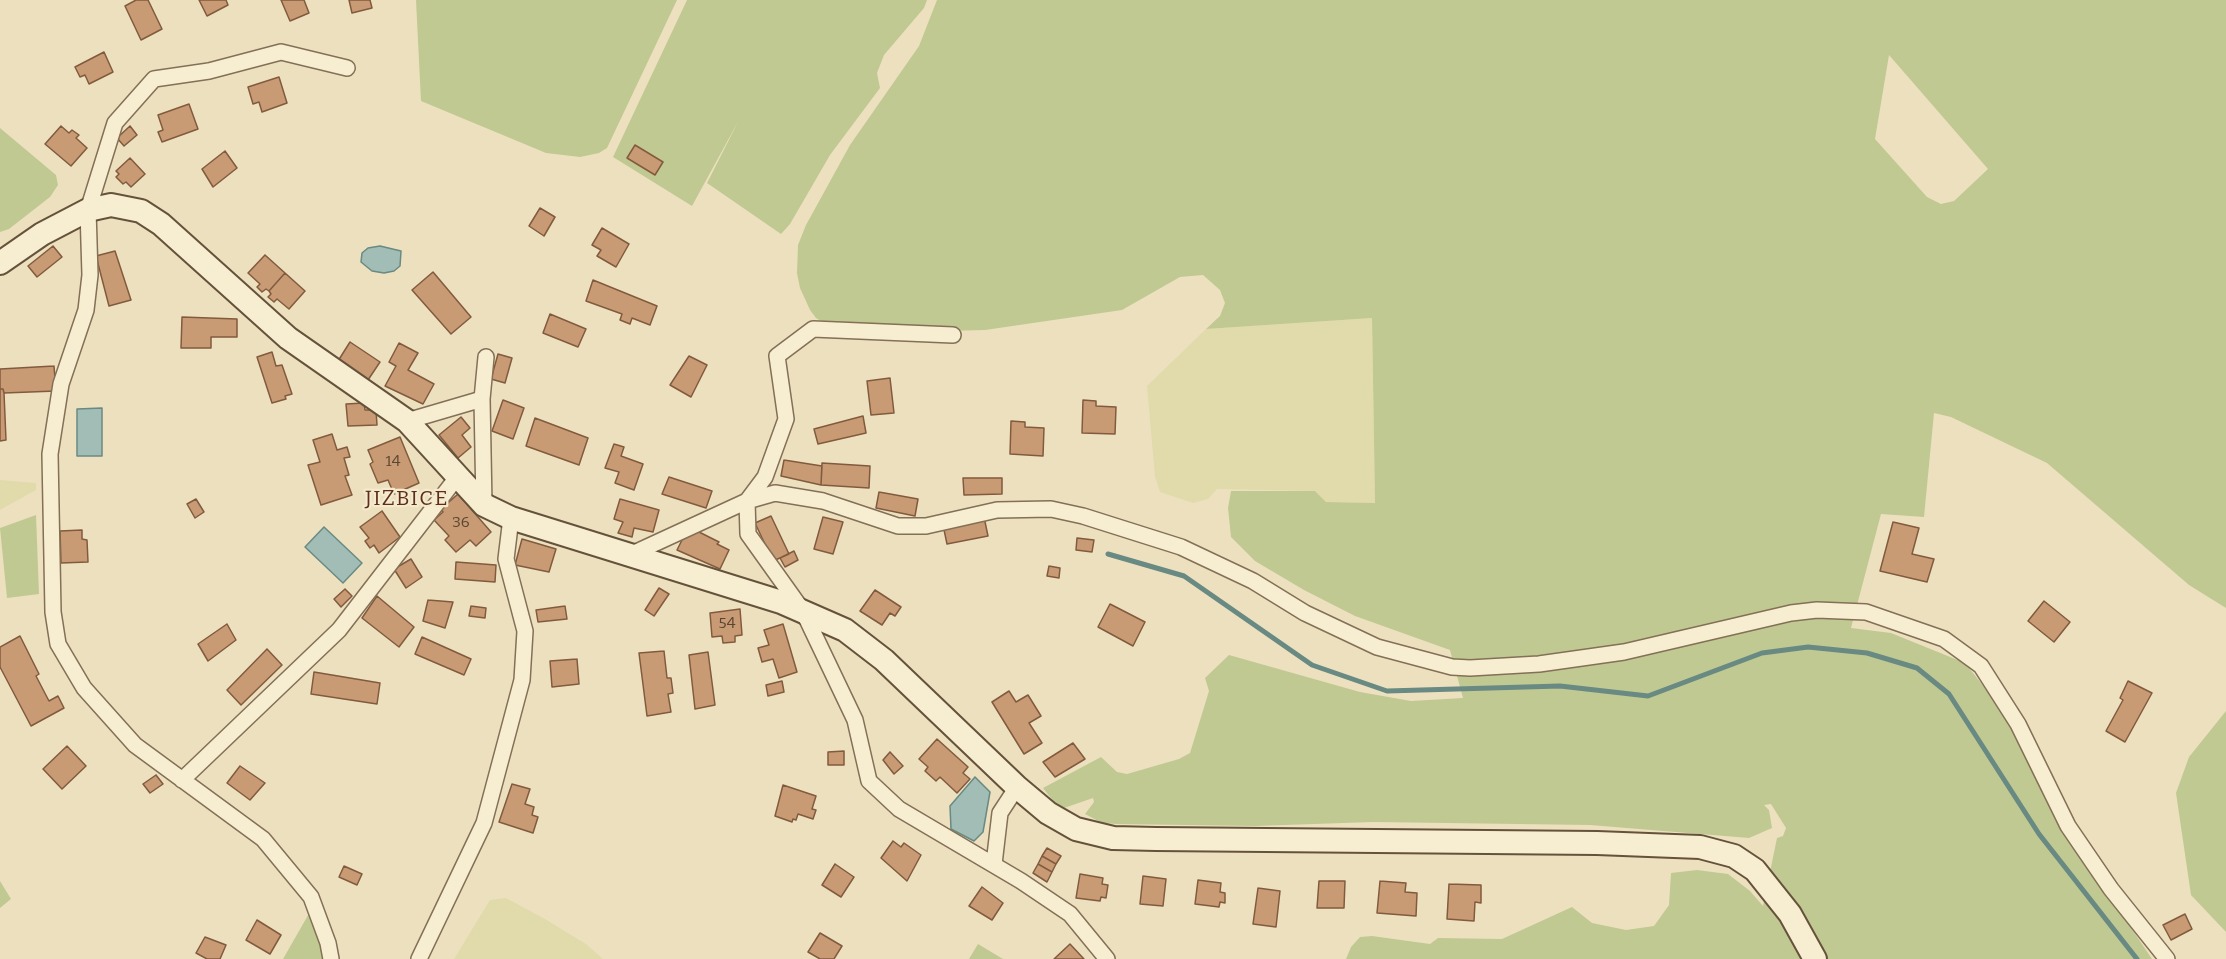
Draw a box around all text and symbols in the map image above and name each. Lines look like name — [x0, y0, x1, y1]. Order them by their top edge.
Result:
house number: 14 — [386, 453, 400, 471]
district label: JIZBICE — [365, 486, 449, 512]
house number: 36 — [452, 514, 470, 532]
house number: 54 — [719, 615, 735, 633]

